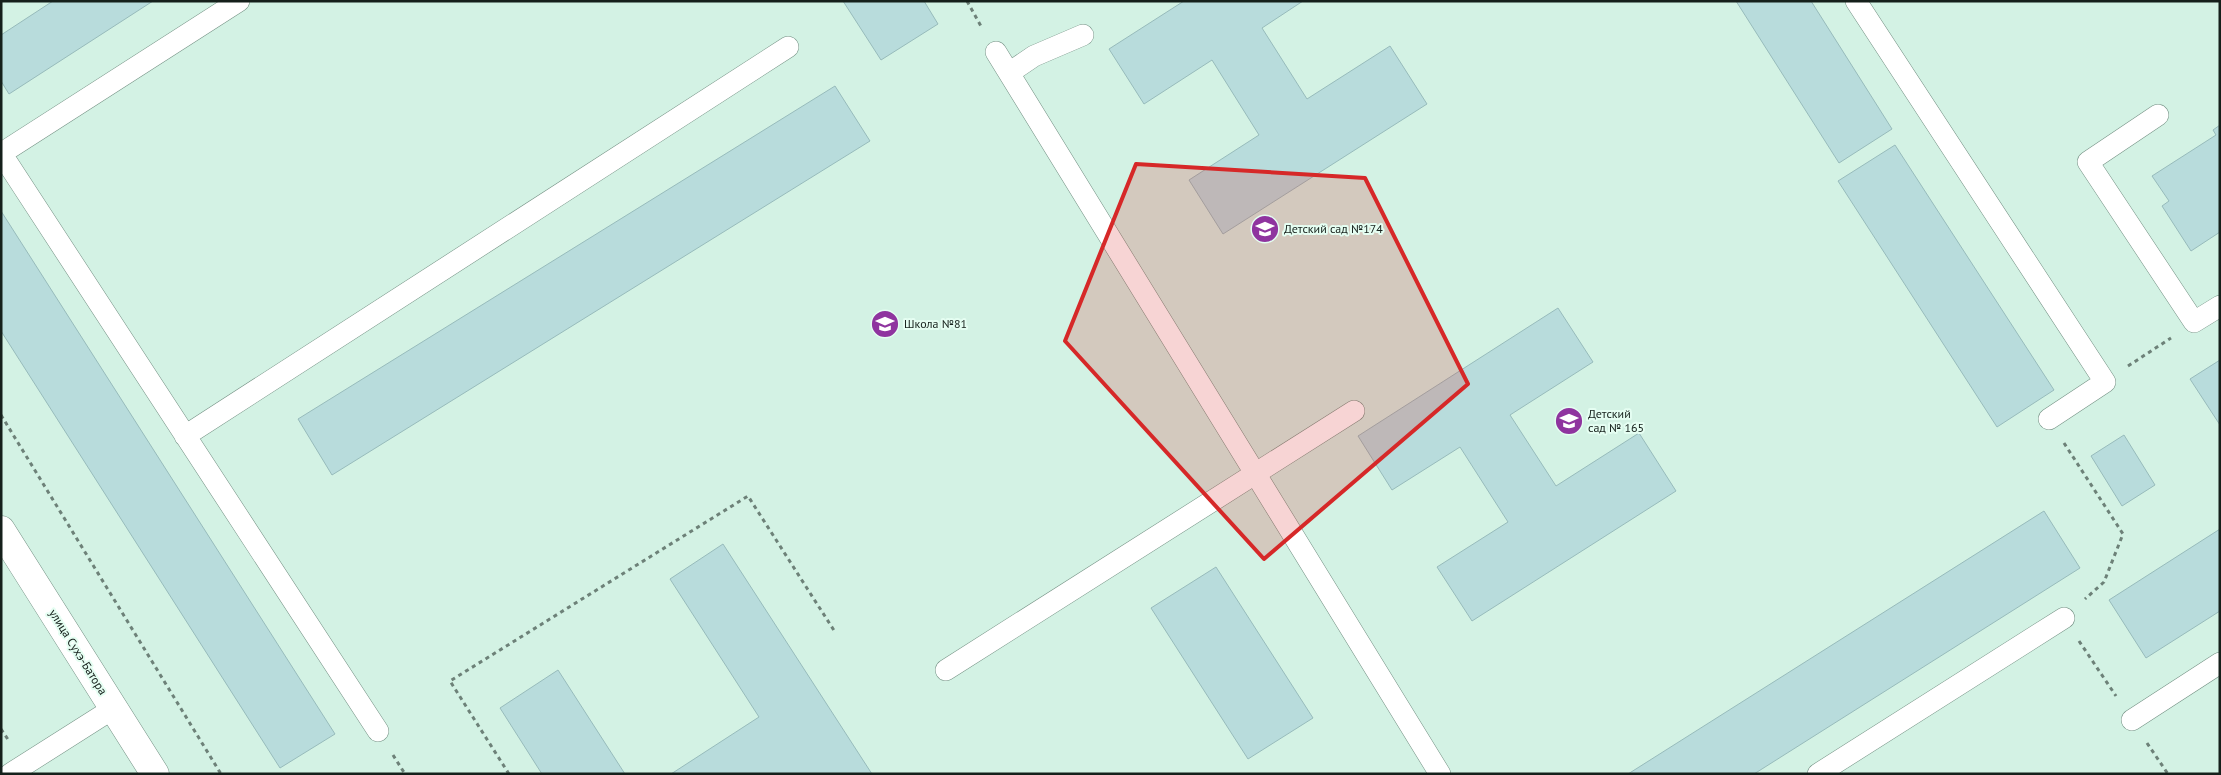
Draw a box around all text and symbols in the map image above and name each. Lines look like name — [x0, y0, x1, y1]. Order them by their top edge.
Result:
school or university icon: Детский сад №174 — [1250, 214, 1280, 244]
place label: Детский сад №174 — [1284, 221, 1383, 236]
school or university icon: Школа №81 — [870, 309, 900, 339]
place label: Школа №81 — [904, 316, 967, 331]
school or university icon: Детский сад № 165 — [1554, 406, 1584, 436]
place label: Детский сад № 165 — [1588, 406, 1644, 435]
street label: улица Сухэ-Батора — [46, 606, 111, 697]

